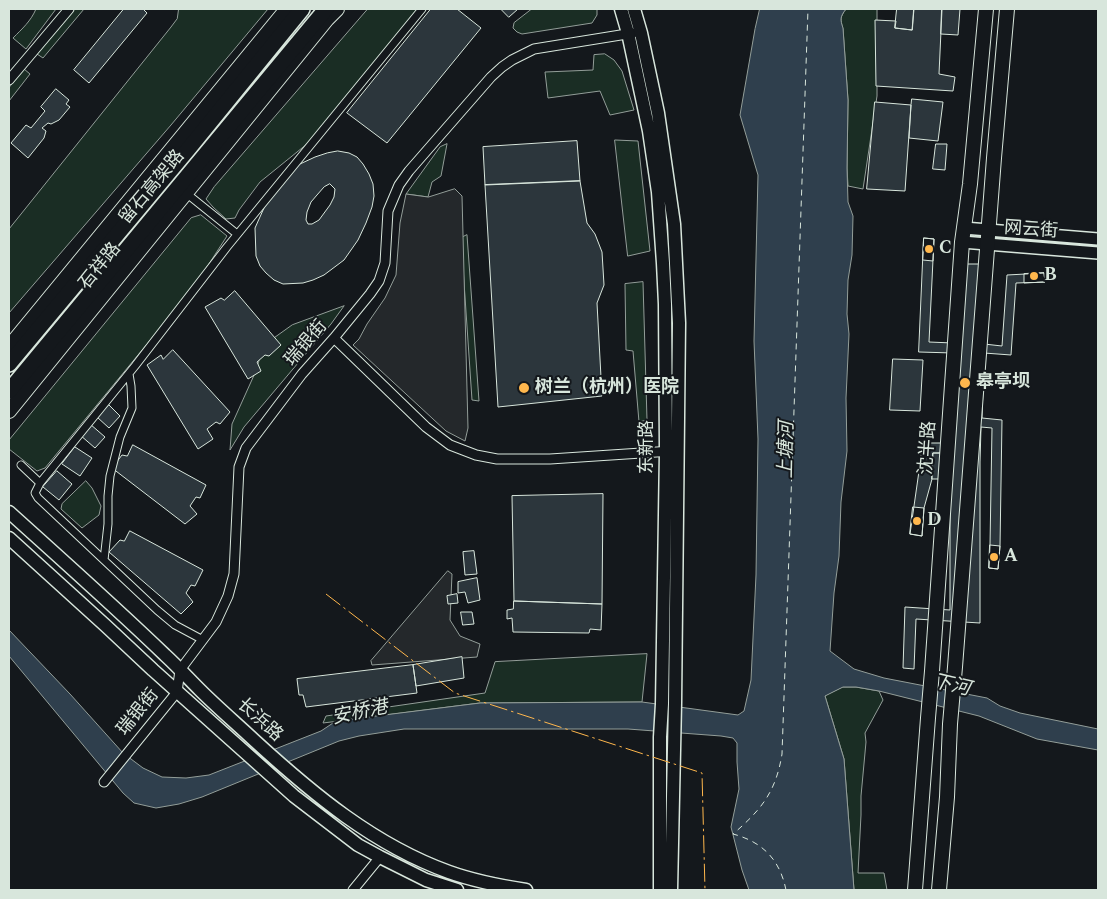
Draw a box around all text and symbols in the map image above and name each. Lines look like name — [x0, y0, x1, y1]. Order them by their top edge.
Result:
street label: 留石高架路 — [116, 147, 190, 229]
street label: 网云街 — [1003, 218, 1059, 244]
place label: C — [939, 238, 952, 260]
street label: 石祥路 — [76, 239, 126, 295]
marker: C — [923, 243, 935, 255]
place label: B — [1044, 265, 1057, 287]
marker: B — [1028, 270, 1040, 282]
street label: 瑞银街 — [281, 317, 333, 371]
place label: 皋亭坝 — [976, 372, 1030, 394]
marker: 皋亭坝 — [958, 376, 972, 390]
place label: 树兰（杭州）医院 — [535, 377, 679, 399]
marker: 树兰（杭州）医院 — [517, 381, 531, 395]
street label: 东新路 — [637, 420, 659, 474]
street label: 沈半路 — [916, 420, 942, 476]
water label: 上塘河 — [776, 421, 800, 479]
place label: D — [927, 510, 941, 532]
marker: D — [911, 515, 923, 527]
place label: A — [1004, 546, 1018, 568]
marker: A — [988, 551, 1000, 563]
water label: 下河 — [930, 672, 972, 702]
street label: 瑞银街 — [114, 685, 164, 741]
street label: 长浜路 — [232, 695, 286, 747]
water label: 安桥港 — [330, 697, 390, 731]

